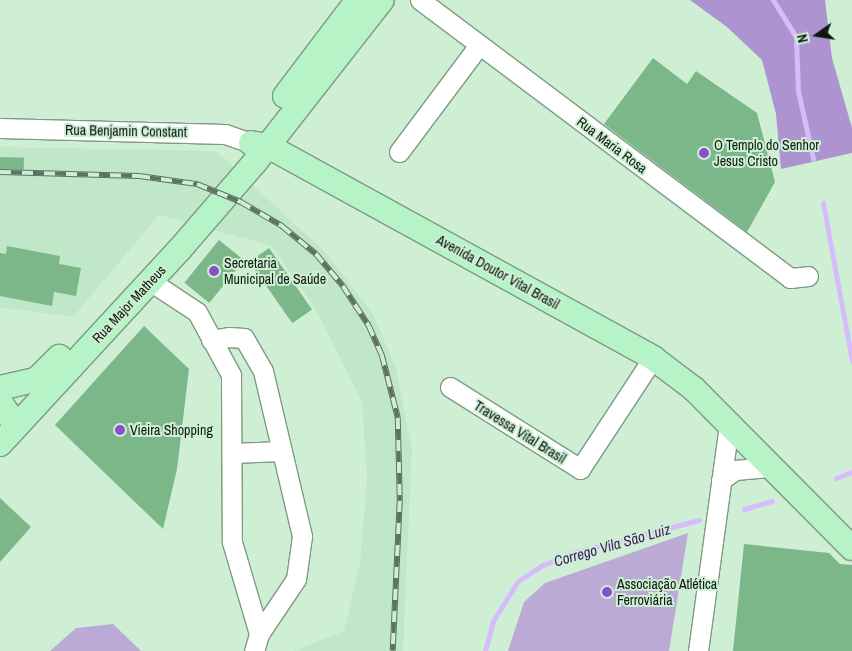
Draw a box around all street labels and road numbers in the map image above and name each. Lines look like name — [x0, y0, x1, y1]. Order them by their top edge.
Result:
street label: Rua Maria Rosa — [574, 113, 650, 177]
street label: Rua Benjamin Constant — [65, 122, 187, 140]
street label: Avenida Doutor Vital Brasil — [434, 231, 562, 313]
street label: Rua Major Matheus — [89, 262, 169, 346]
street label: Travessa Vital Brasil — [471, 397, 569, 467]

